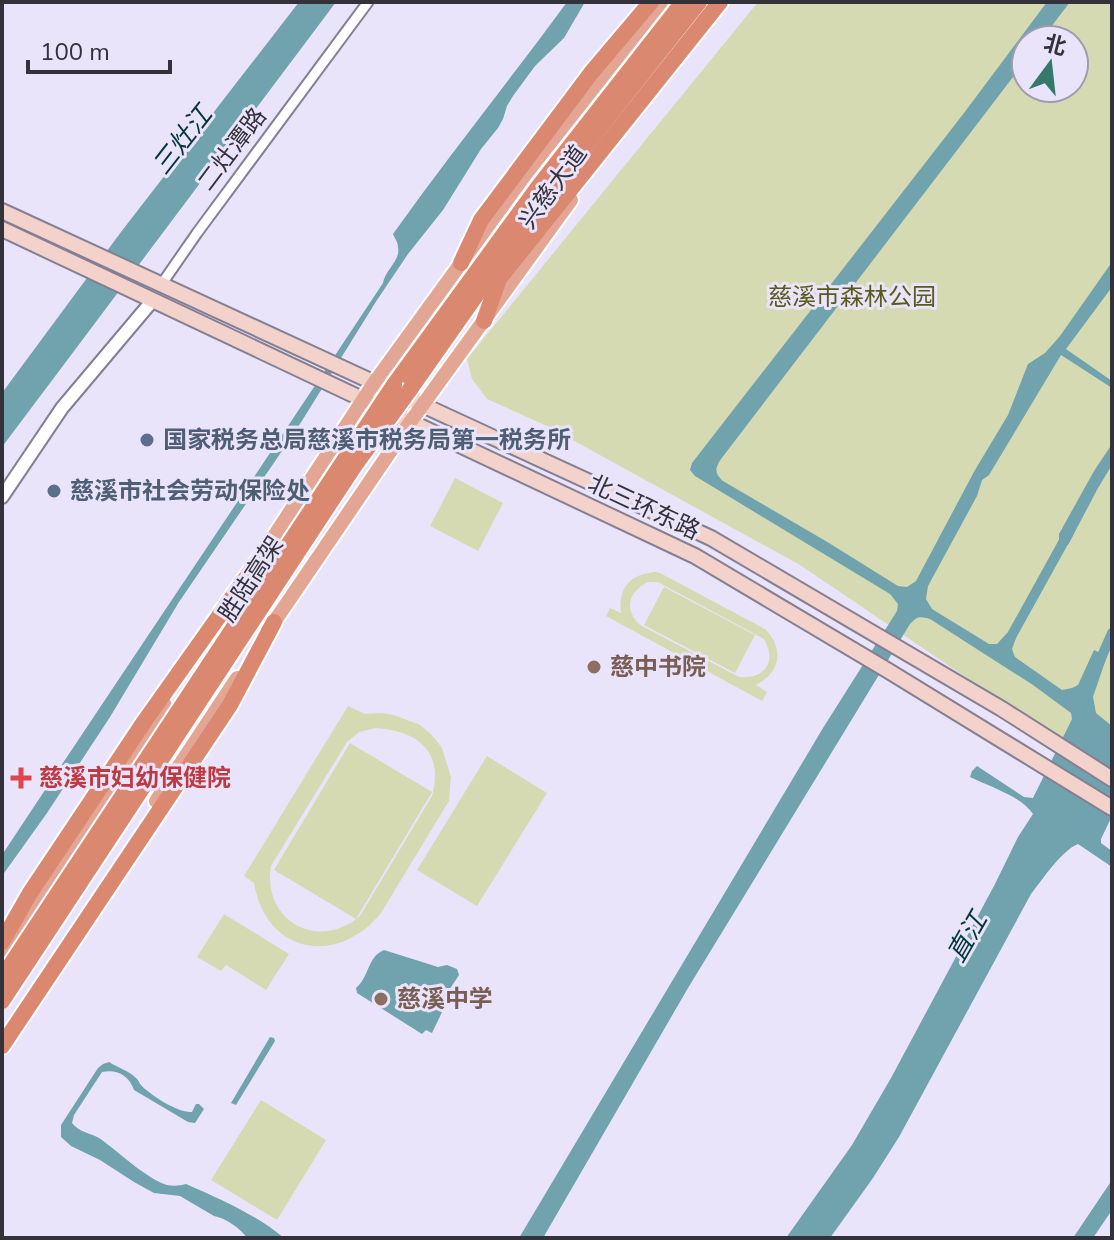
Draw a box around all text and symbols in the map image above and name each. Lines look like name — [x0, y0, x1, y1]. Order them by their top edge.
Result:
scale bar — [28, 24, 170, 74]
north arrow — [1010, 24, 1090, 104]
text: 北 — [1040, 28, 1069, 63]
text: 100 m — [40, 36, 110, 68]
water label: 三灶江 — [145, 96, 222, 182]
street label: 二灶潭路 — [190, 101, 274, 197]
street label: 兴慈大道 — [512, 139, 594, 235]
park label: 慈溪市森林公园 — [768, 281, 936, 313]
place label: 国家税务总局慈溪市税务局第一税务所 — [163, 424, 571, 456]
marker: 国家税务总局慈溪市税务局第一税务所 — [138, 431, 156, 449]
street label: 北三环东路 — [583, 467, 705, 547]
place label: 慈溪市社会劳动保险处 — [70, 475, 310, 507]
marker: 慈溪市社会劳动保险处 — [45, 482, 63, 500]
street label: 胜陆高架 — [211, 530, 291, 628]
place label: 慈中书院 — [610, 651, 706, 683]
marker: 慈中书院 — [585, 658, 603, 676]
place label: 慈溪市妇幼保健院 — [39, 762, 231, 794]
marker: 慈溪市妇幼保健院 — [10, 767, 32, 789]
water label: 直江 — [939, 903, 997, 969]
place label: 慈溪中学 — [397, 983, 493, 1015]
marker: 慈溪中学 — [372, 990, 390, 1008]

